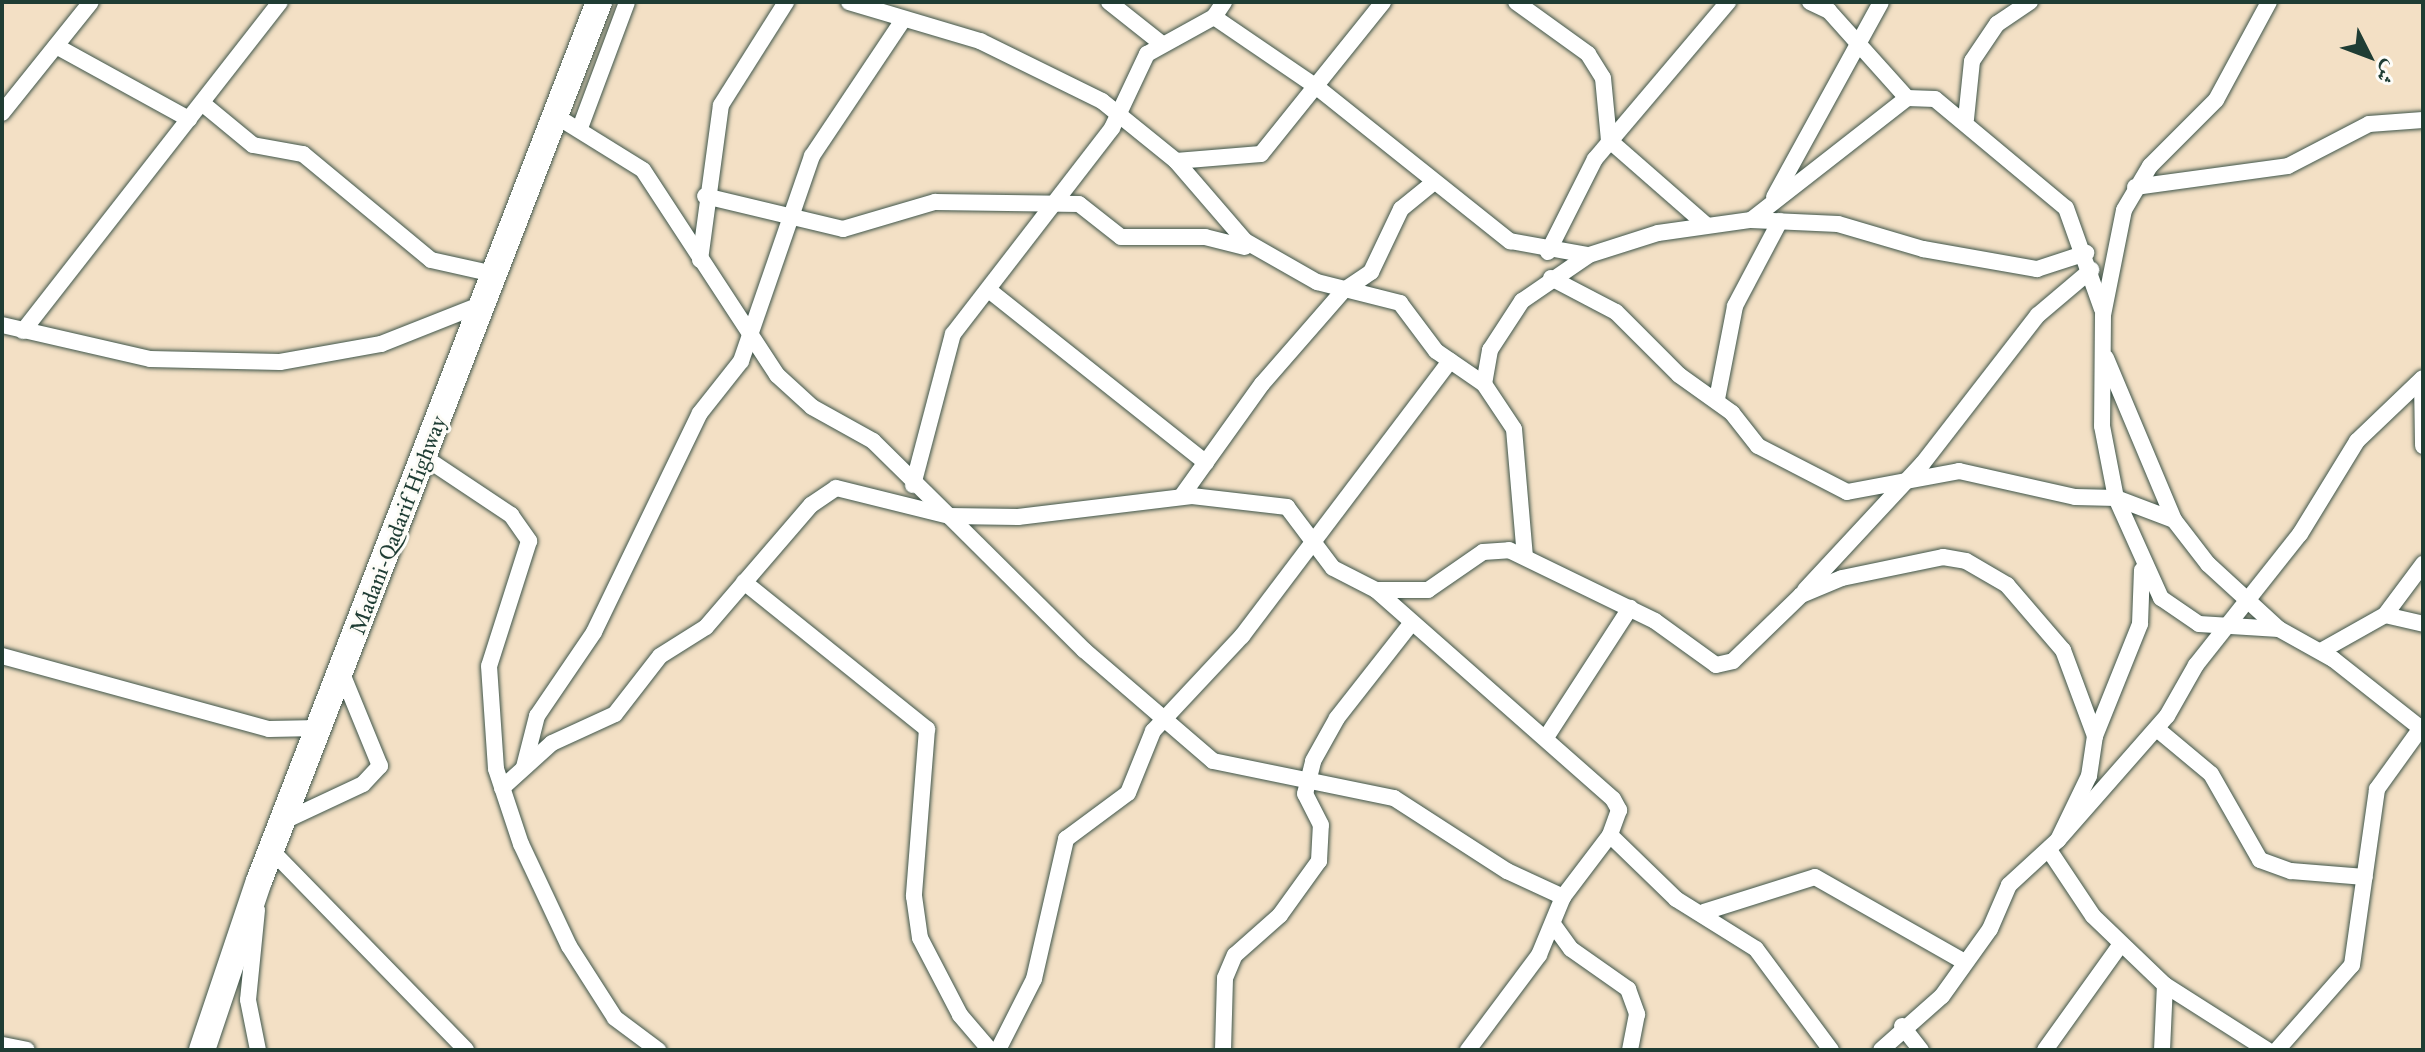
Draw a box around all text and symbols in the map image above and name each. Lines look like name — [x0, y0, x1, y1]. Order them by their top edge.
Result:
north arrow — [2329, 16, 2409, 96]
text: ش — [2370, 55, 2405, 90]
street label: Madani-Qadarif Highway — [344, 412, 452, 638]

